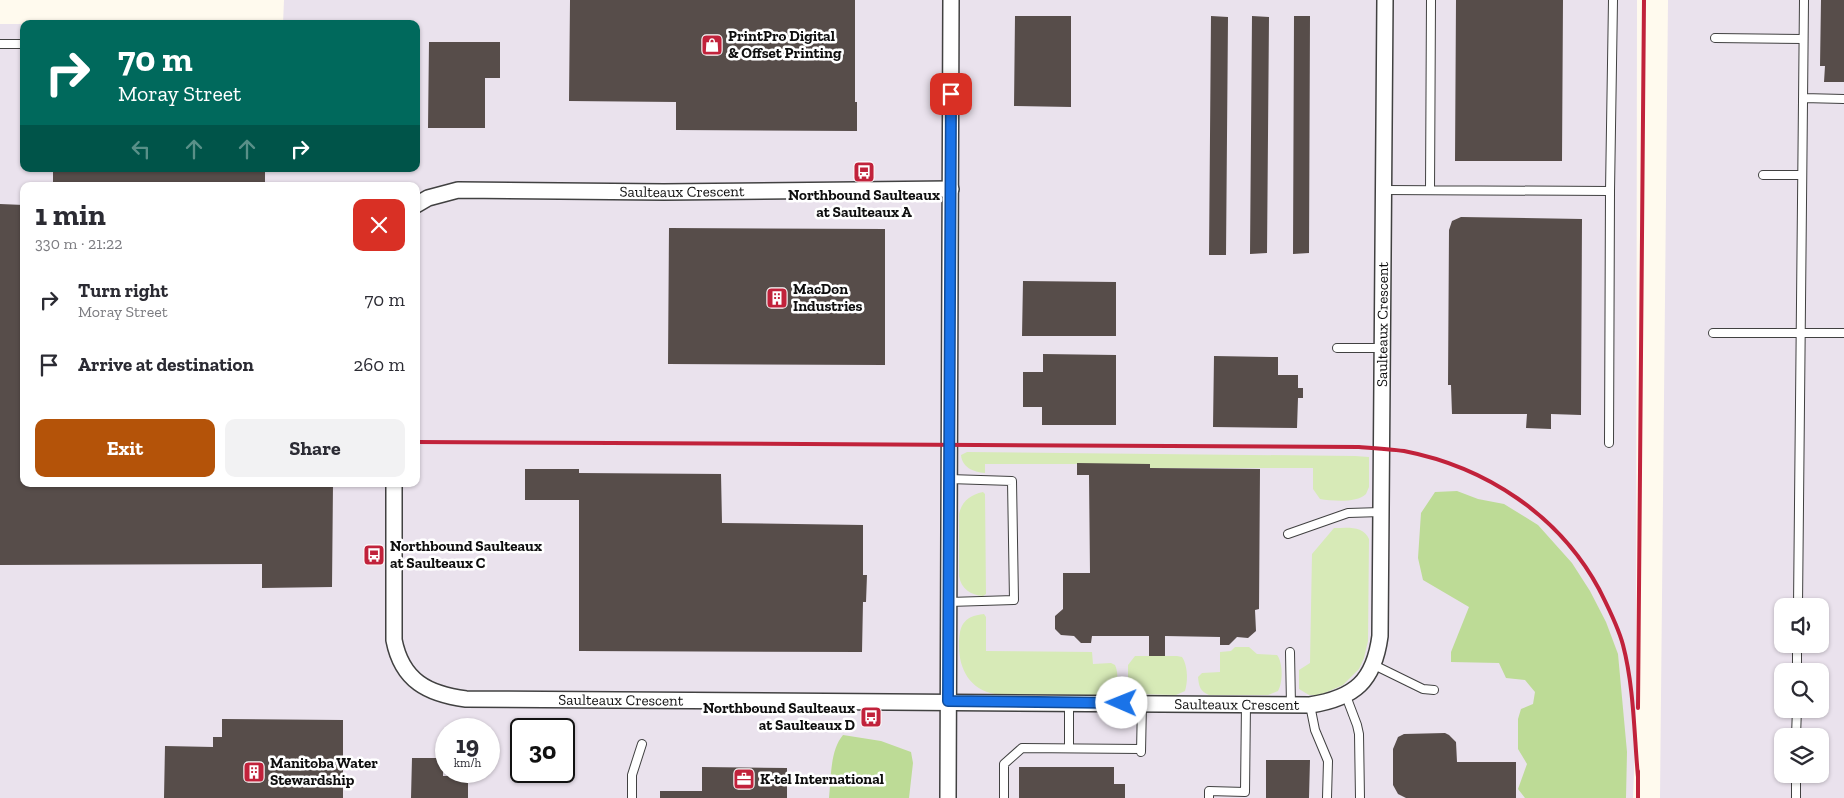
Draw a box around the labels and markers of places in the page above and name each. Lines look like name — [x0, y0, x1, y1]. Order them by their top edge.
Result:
place label: PrintPro Digital & Offset Printing — [728, 27, 842, 62]
shop icon: PrintPro Digital & Offset Printing — [700, 33, 724, 57]
pin — [930, 73, 972, 115]
bus stop icon: Northbound Saulteaux at Saulteaux A — [852, 160, 876, 184]
place label: Northbound Saulteaux at Saulteaux A — [788, 186, 940, 221]
place label: MacDon Industries — [793, 280, 863, 315]
building icon: MacDon Industries — [765, 286, 789, 310]
place label: Northbound Saulteaux at Saulteaux C — [390, 537, 542, 572]
bus stop icon: Northbound Saulteaux at Saulteaux C — [362, 543, 386, 567]
place label: Northbound Saulteaux at Saulteaux D — [703, 699, 856, 734]
bus stop icon: Northbound Saulteaux at Saulteaux D — [859, 705, 883, 729]
place label: Manitoba Water Stewardship — [270, 754, 378, 789]
building icon: Manitoba Water Stewardship — [242, 760, 266, 784]
office icon: K-tel International — [732, 767, 756, 791]
place label: K-tel International — [760, 770, 884, 788]

